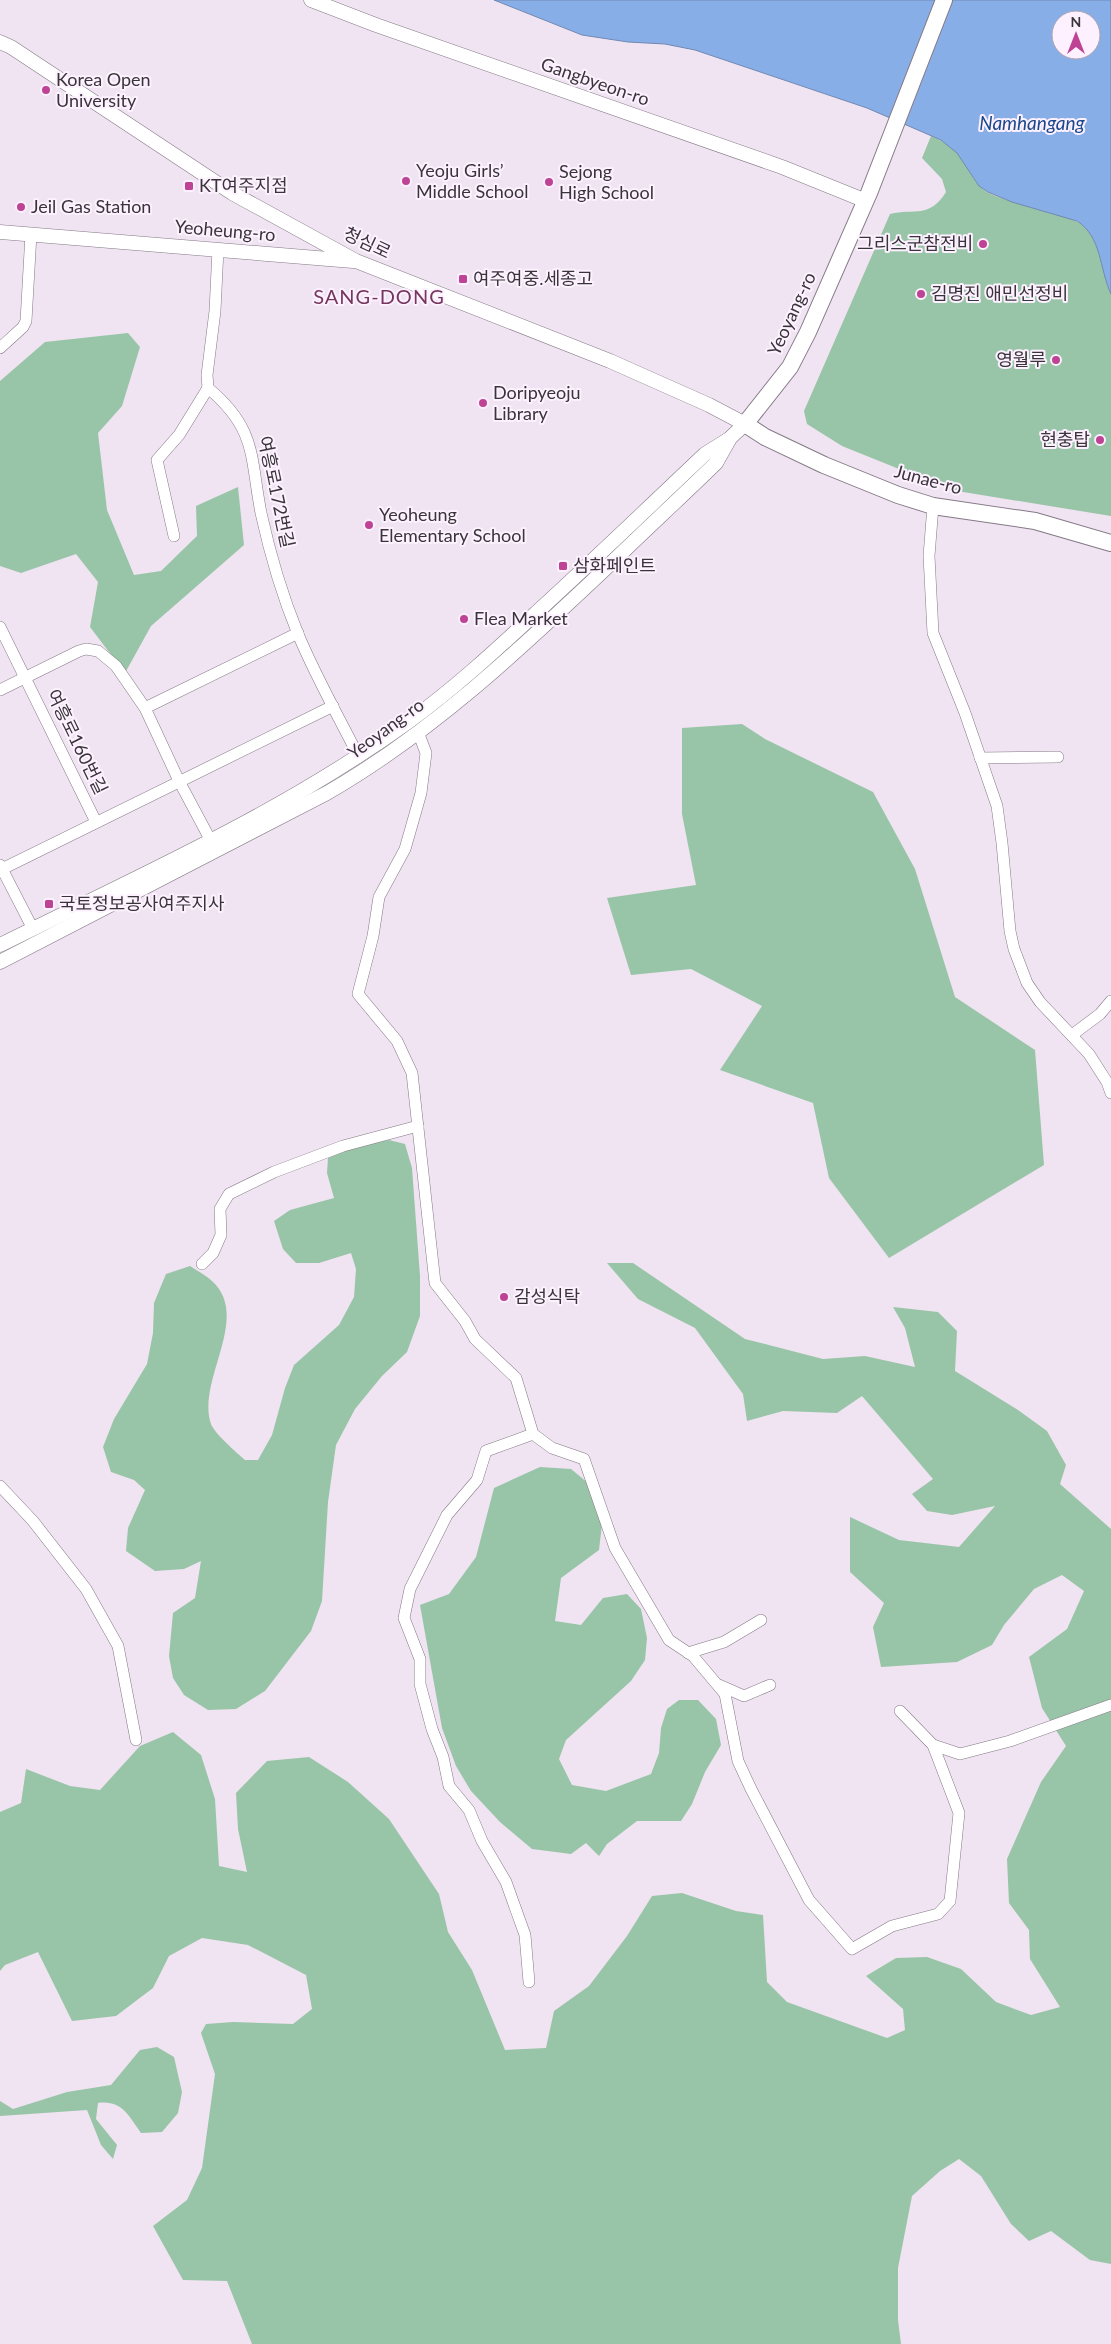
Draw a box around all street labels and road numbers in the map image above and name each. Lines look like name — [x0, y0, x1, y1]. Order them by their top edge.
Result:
street label: Gangbyeon-ro — [538, 52, 652, 110]
street label: Yeoheung-ro — [174, 215, 276, 245]
street label: 청심로 — [340, 222, 395, 263]
street label: Yeoyang-ro — [762, 268, 820, 359]
street label: 여흥로172번길 — [254, 434, 300, 550]
street label: Junae-ro — [892, 459, 964, 499]
street label: 여흥로160번길 — [43, 685, 113, 798]
street label: Yeoyang-ro — [343, 693, 428, 763]

